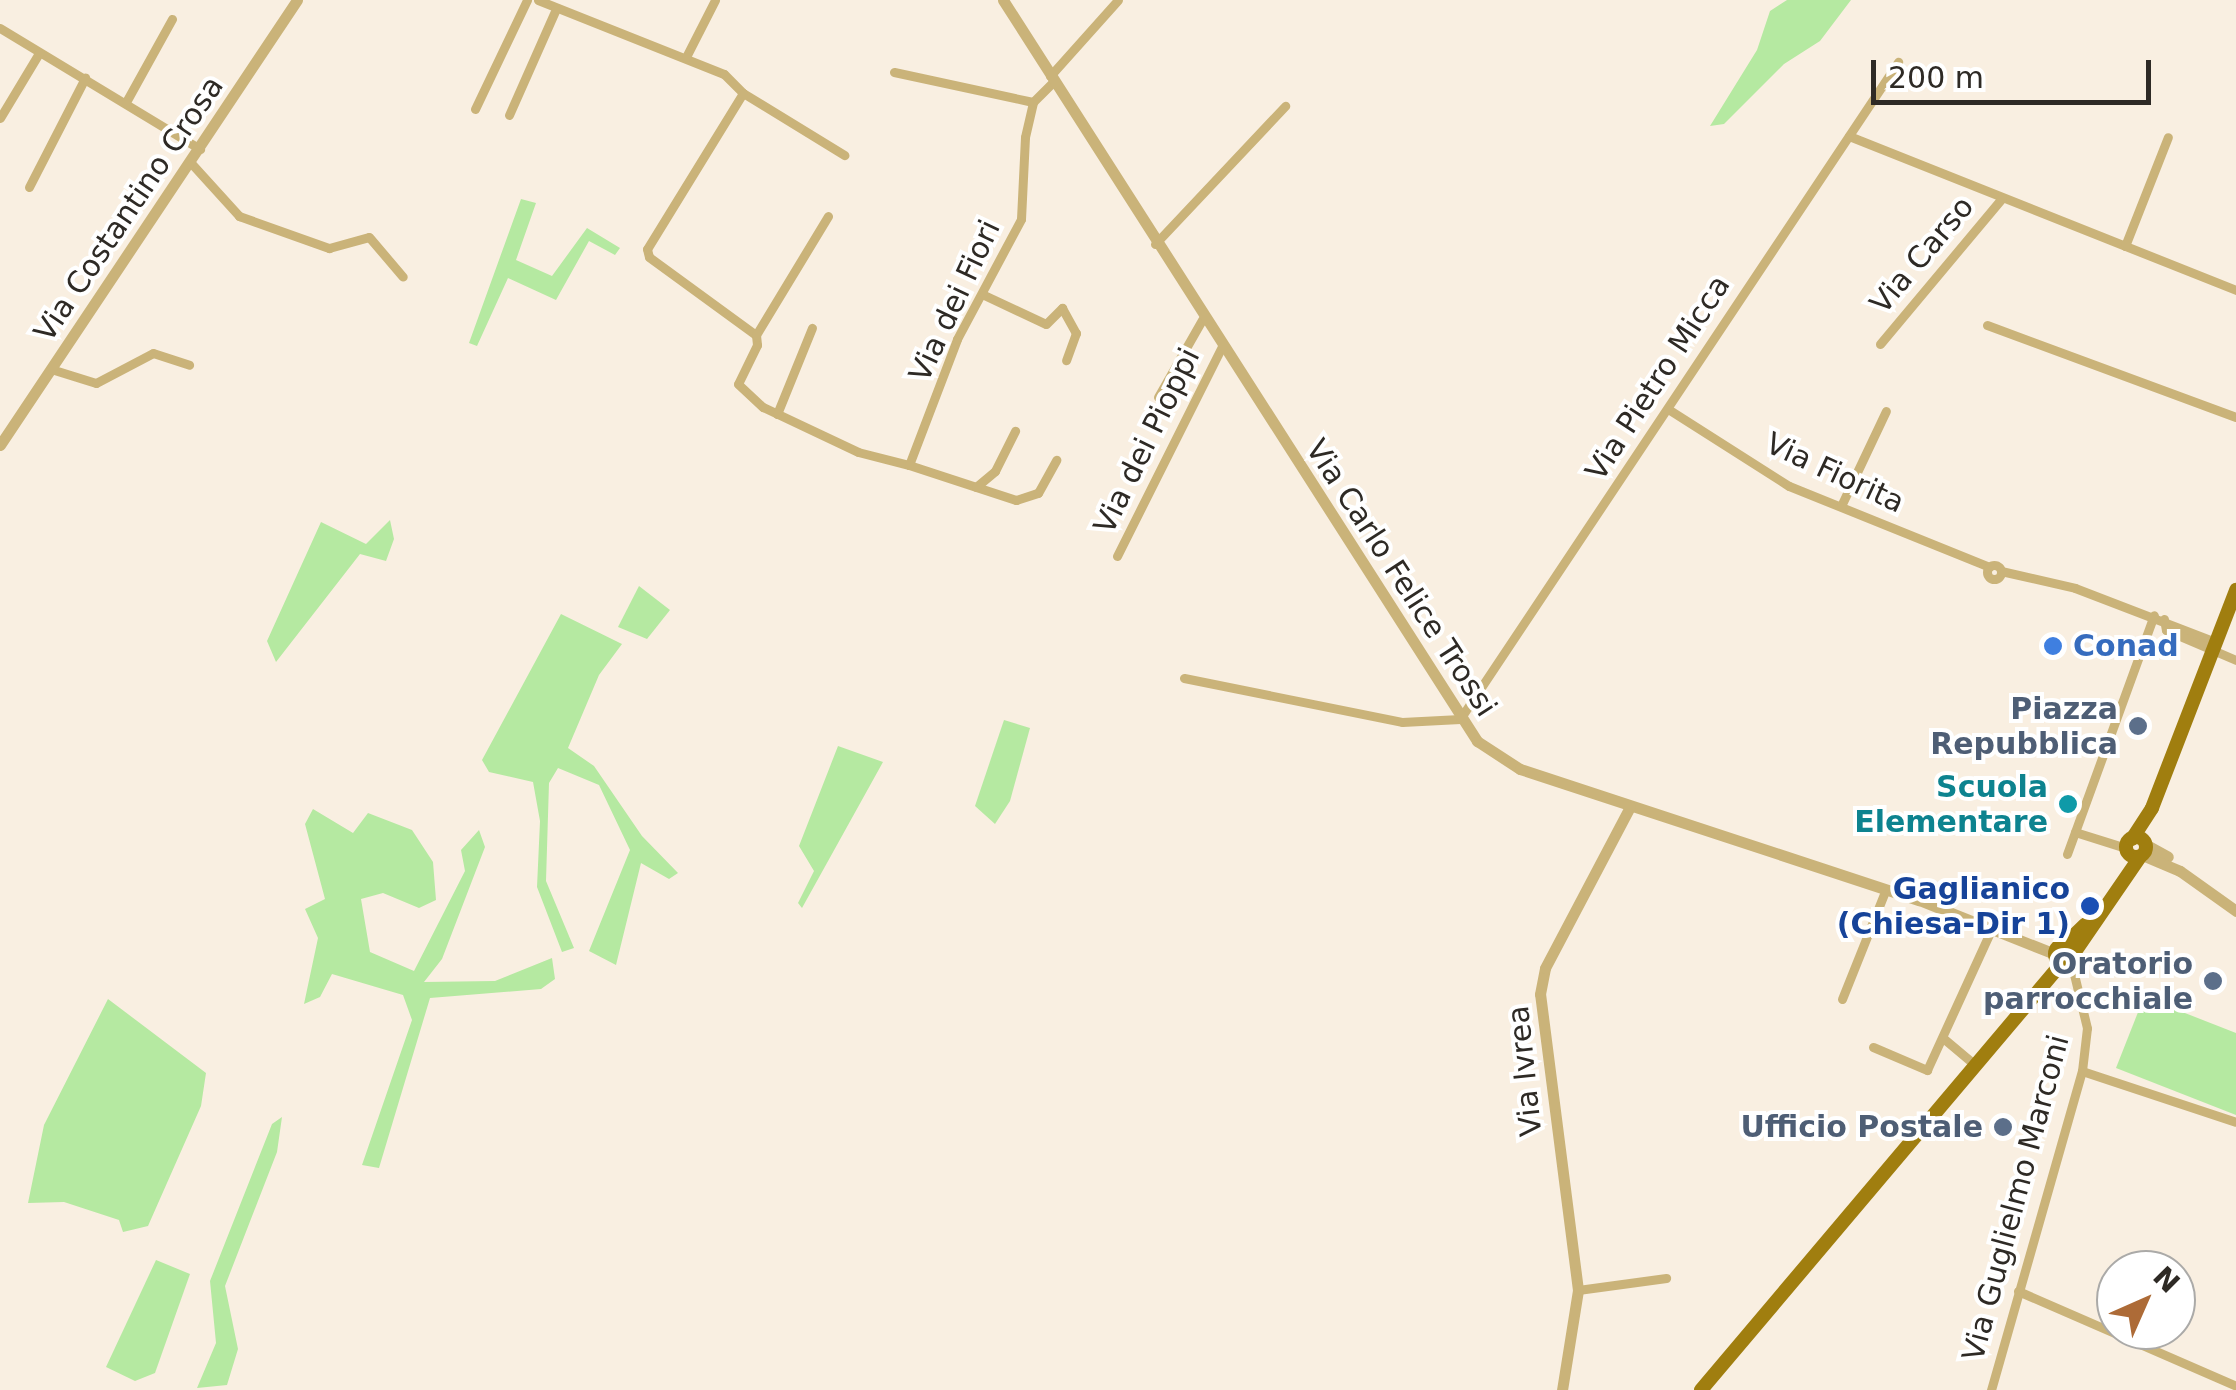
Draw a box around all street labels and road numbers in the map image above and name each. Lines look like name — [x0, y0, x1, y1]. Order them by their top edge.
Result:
street label: Via Costantino Crosa — [27, 70, 231, 348]
street label: Via Carso — [1863, 189, 1981, 321]
street label: Via dei Fiori — [902, 215, 1008, 387]
street label: Via Pietro Micca — [1578, 269, 1738, 487]
street label: Via dei Pioppi — [1087, 342, 1207, 540]
street label: Via Fiorita — [1760, 425, 1910, 521]
street label: Via Carlo Felice Trossi — [1298, 433, 1504, 723]
street label: Via Ivrea — [1500, 1004, 1550, 1138]
street label: Via Guglielmo Marconi — [1955, 1031, 2077, 1365]

